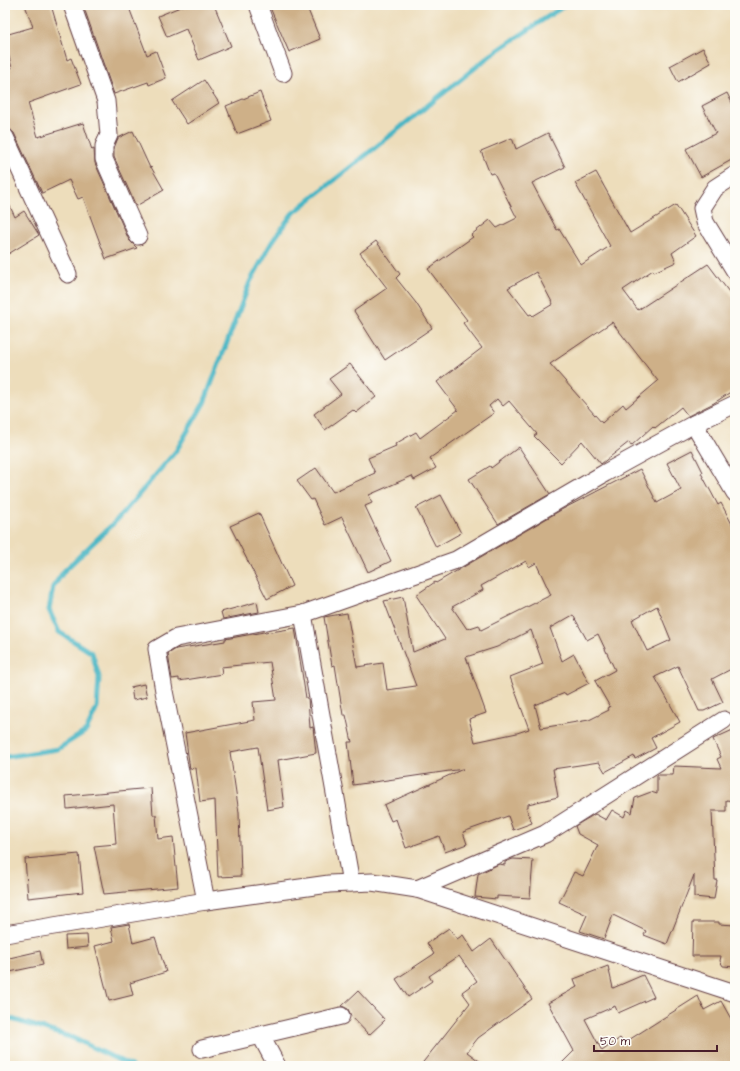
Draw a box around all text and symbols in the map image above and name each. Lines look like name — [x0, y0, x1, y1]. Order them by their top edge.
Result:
scale bar — [594, 1027, 717, 1053]
text: 50 m — [600, 1033, 631, 1050]

